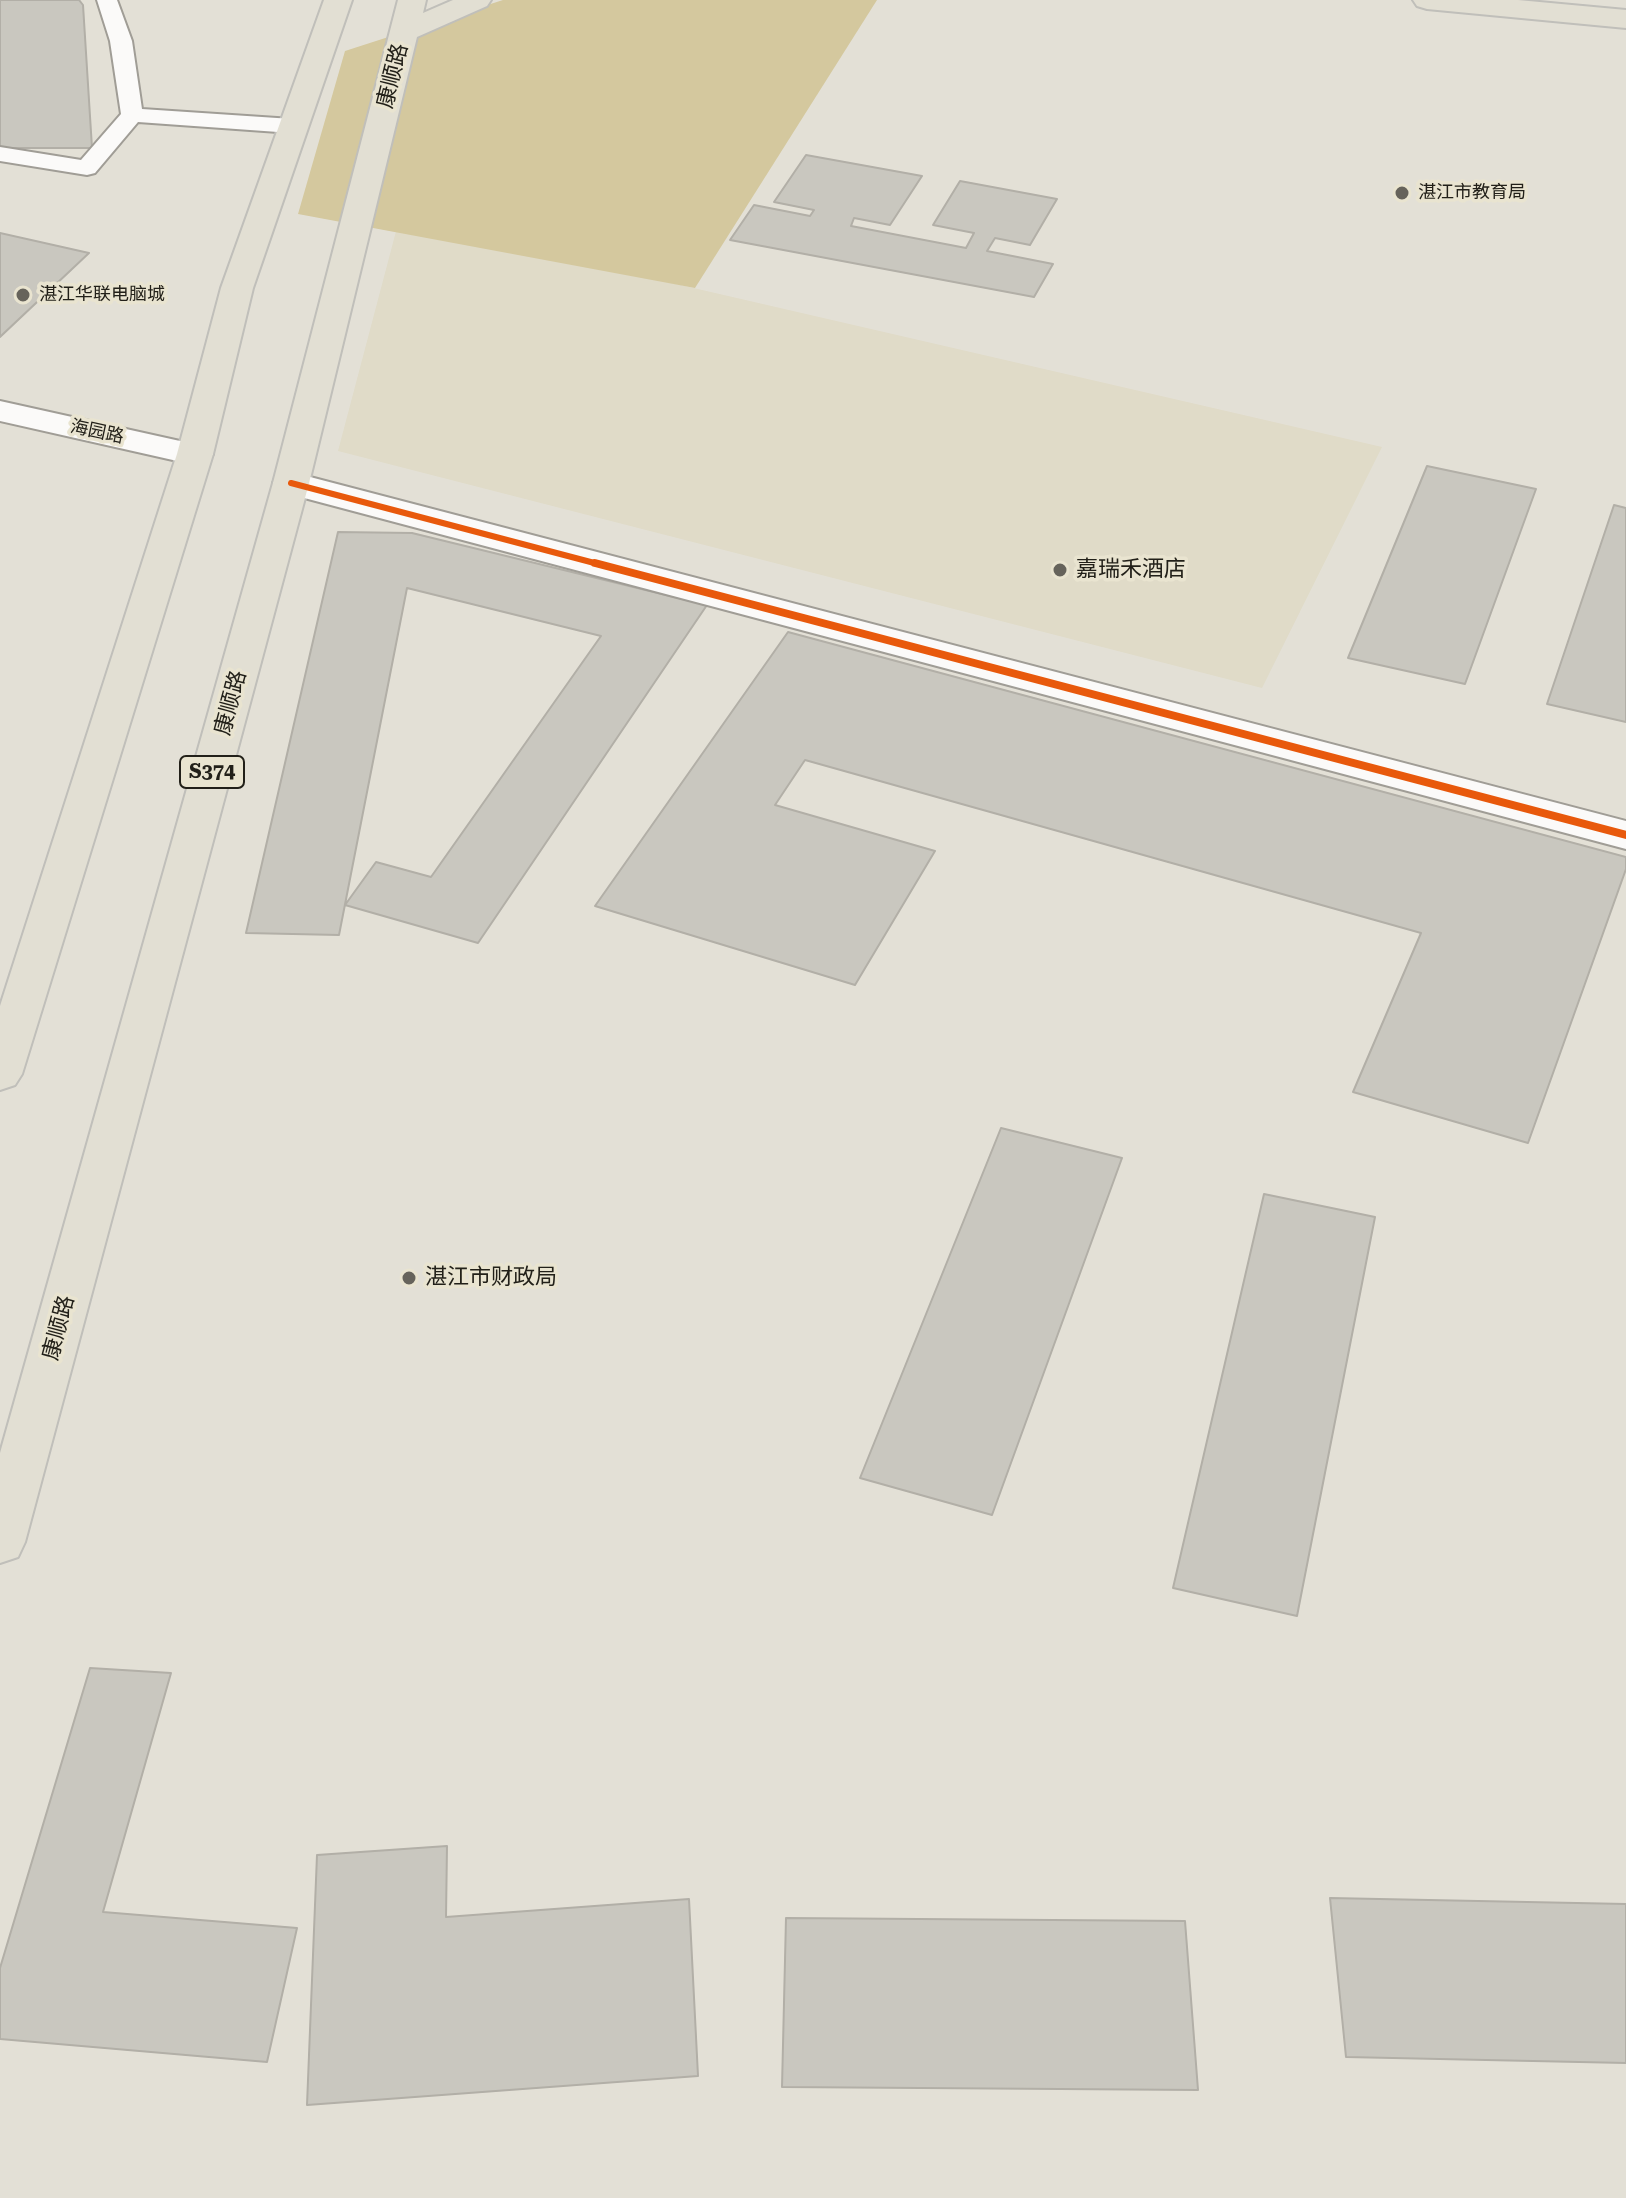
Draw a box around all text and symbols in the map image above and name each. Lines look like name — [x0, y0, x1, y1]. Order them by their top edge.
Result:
street label: 康顺路 — [372, 41, 414, 111]
place label: 湛江市教育局 — [1418, 182, 1526, 204]
marker: 湛江市教育局 — [1393, 184, 1411, 202]
place label: 湛江华联电脑城 — [39, 284, 165, 306]
marker: 湛江华联电脑城 — [14, 286, 32, 304]
street label: 海园路 — [68, 416, 126, 448]
place label: 嘉瑞禾酒店 — [1076, 557, 1186, 583]
marker: 嘉瑞禾酒店 — [1051, 561, 1069, 579]
street label: 康顺路 — [210, 668, 252, 738]
road number: S374 — [180, 756, 244, 788]
place label: 湛江市财政局 — [425, 1265, 557, 1291]
marker: 湛江市财政局 — [400, 1269, 418, 1287]
street label: 康顺路 — [38, 1293, 80, 1363]

